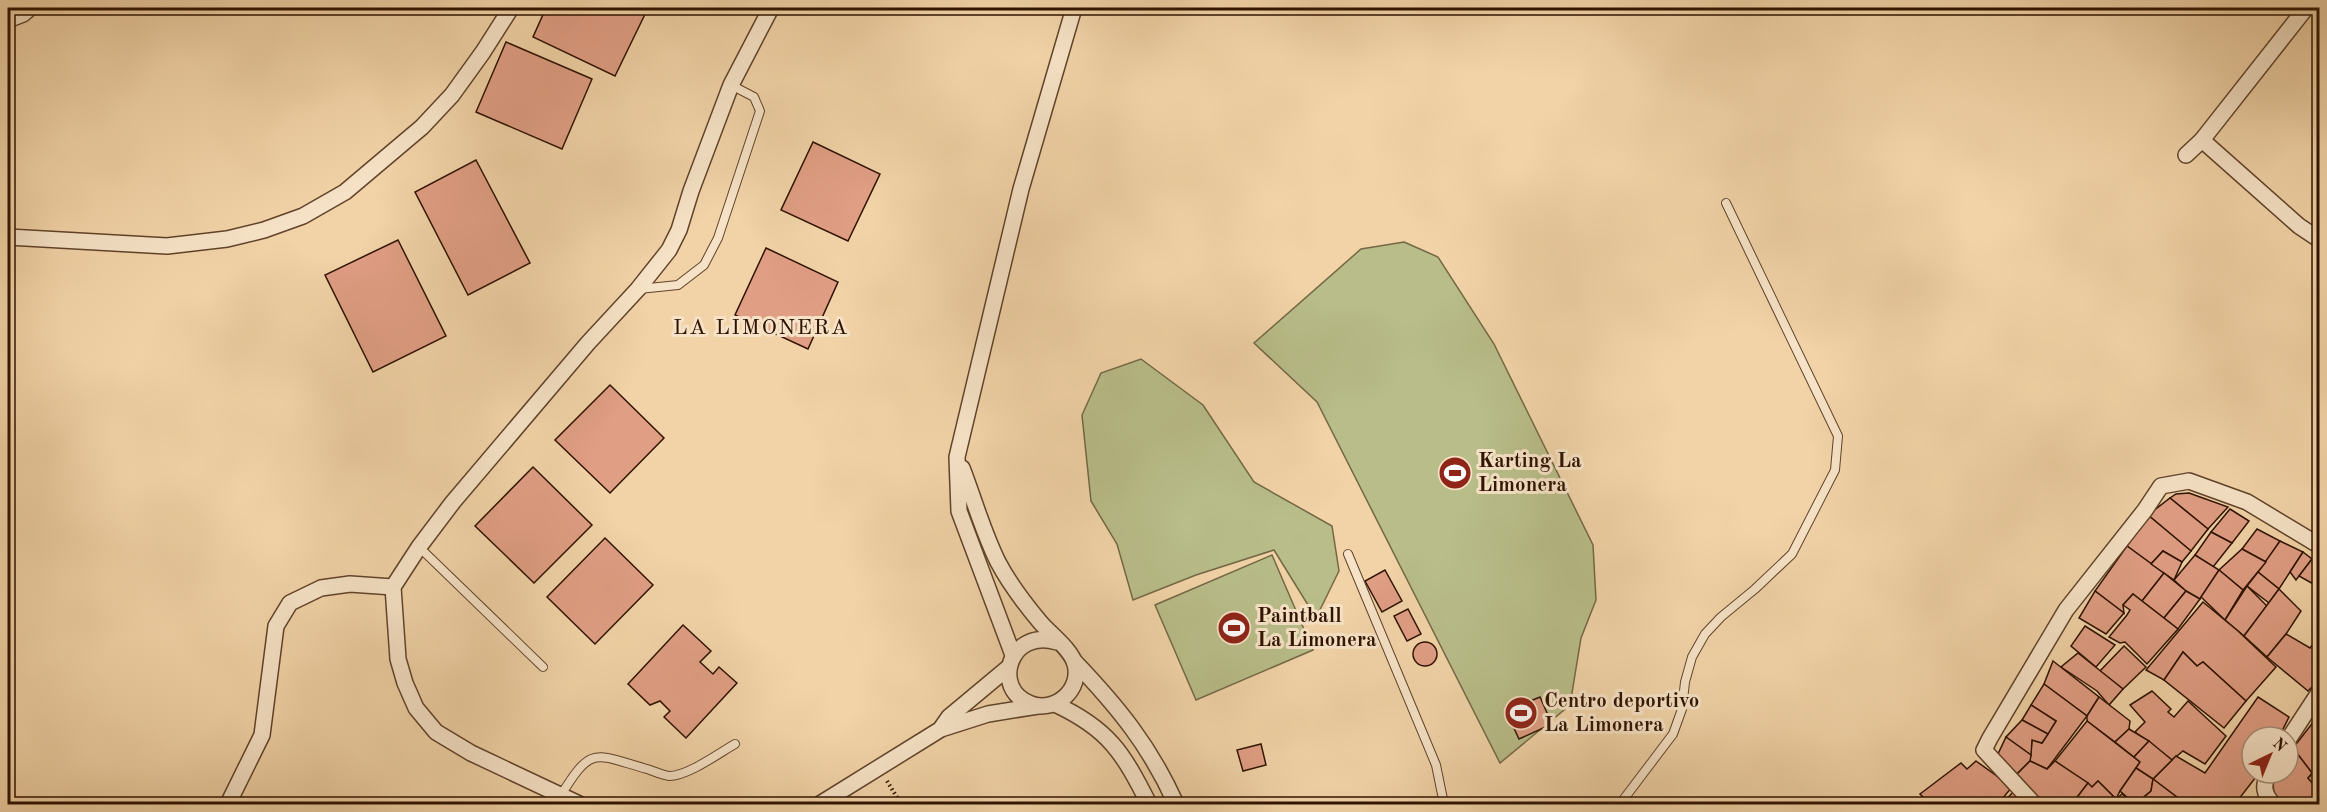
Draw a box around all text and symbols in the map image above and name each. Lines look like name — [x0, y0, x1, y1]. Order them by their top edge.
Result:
district label: LA LIMONERA — [673, 317, 849, 339]
place label: Karting La Limonera — [1478, 451, 1582, 496]
sports icon: Karting La Limonera — [1437, 455, 1473, 491]
place label: Paintball La Limonera — [1257, 606, 1377, 651]
sports icon: Paintball La Limonera — [1216, 610, 1252, 646]
place label: Centro deportivo La Limonera — [1544, 691, 1699, 736]
sports icon: Centro deportivo La Limonera — [1503, 695, 1539, 731]
north arrow — [2240, 725, 2300, 785]
text: N — [2269, 735, 2289, 756]

